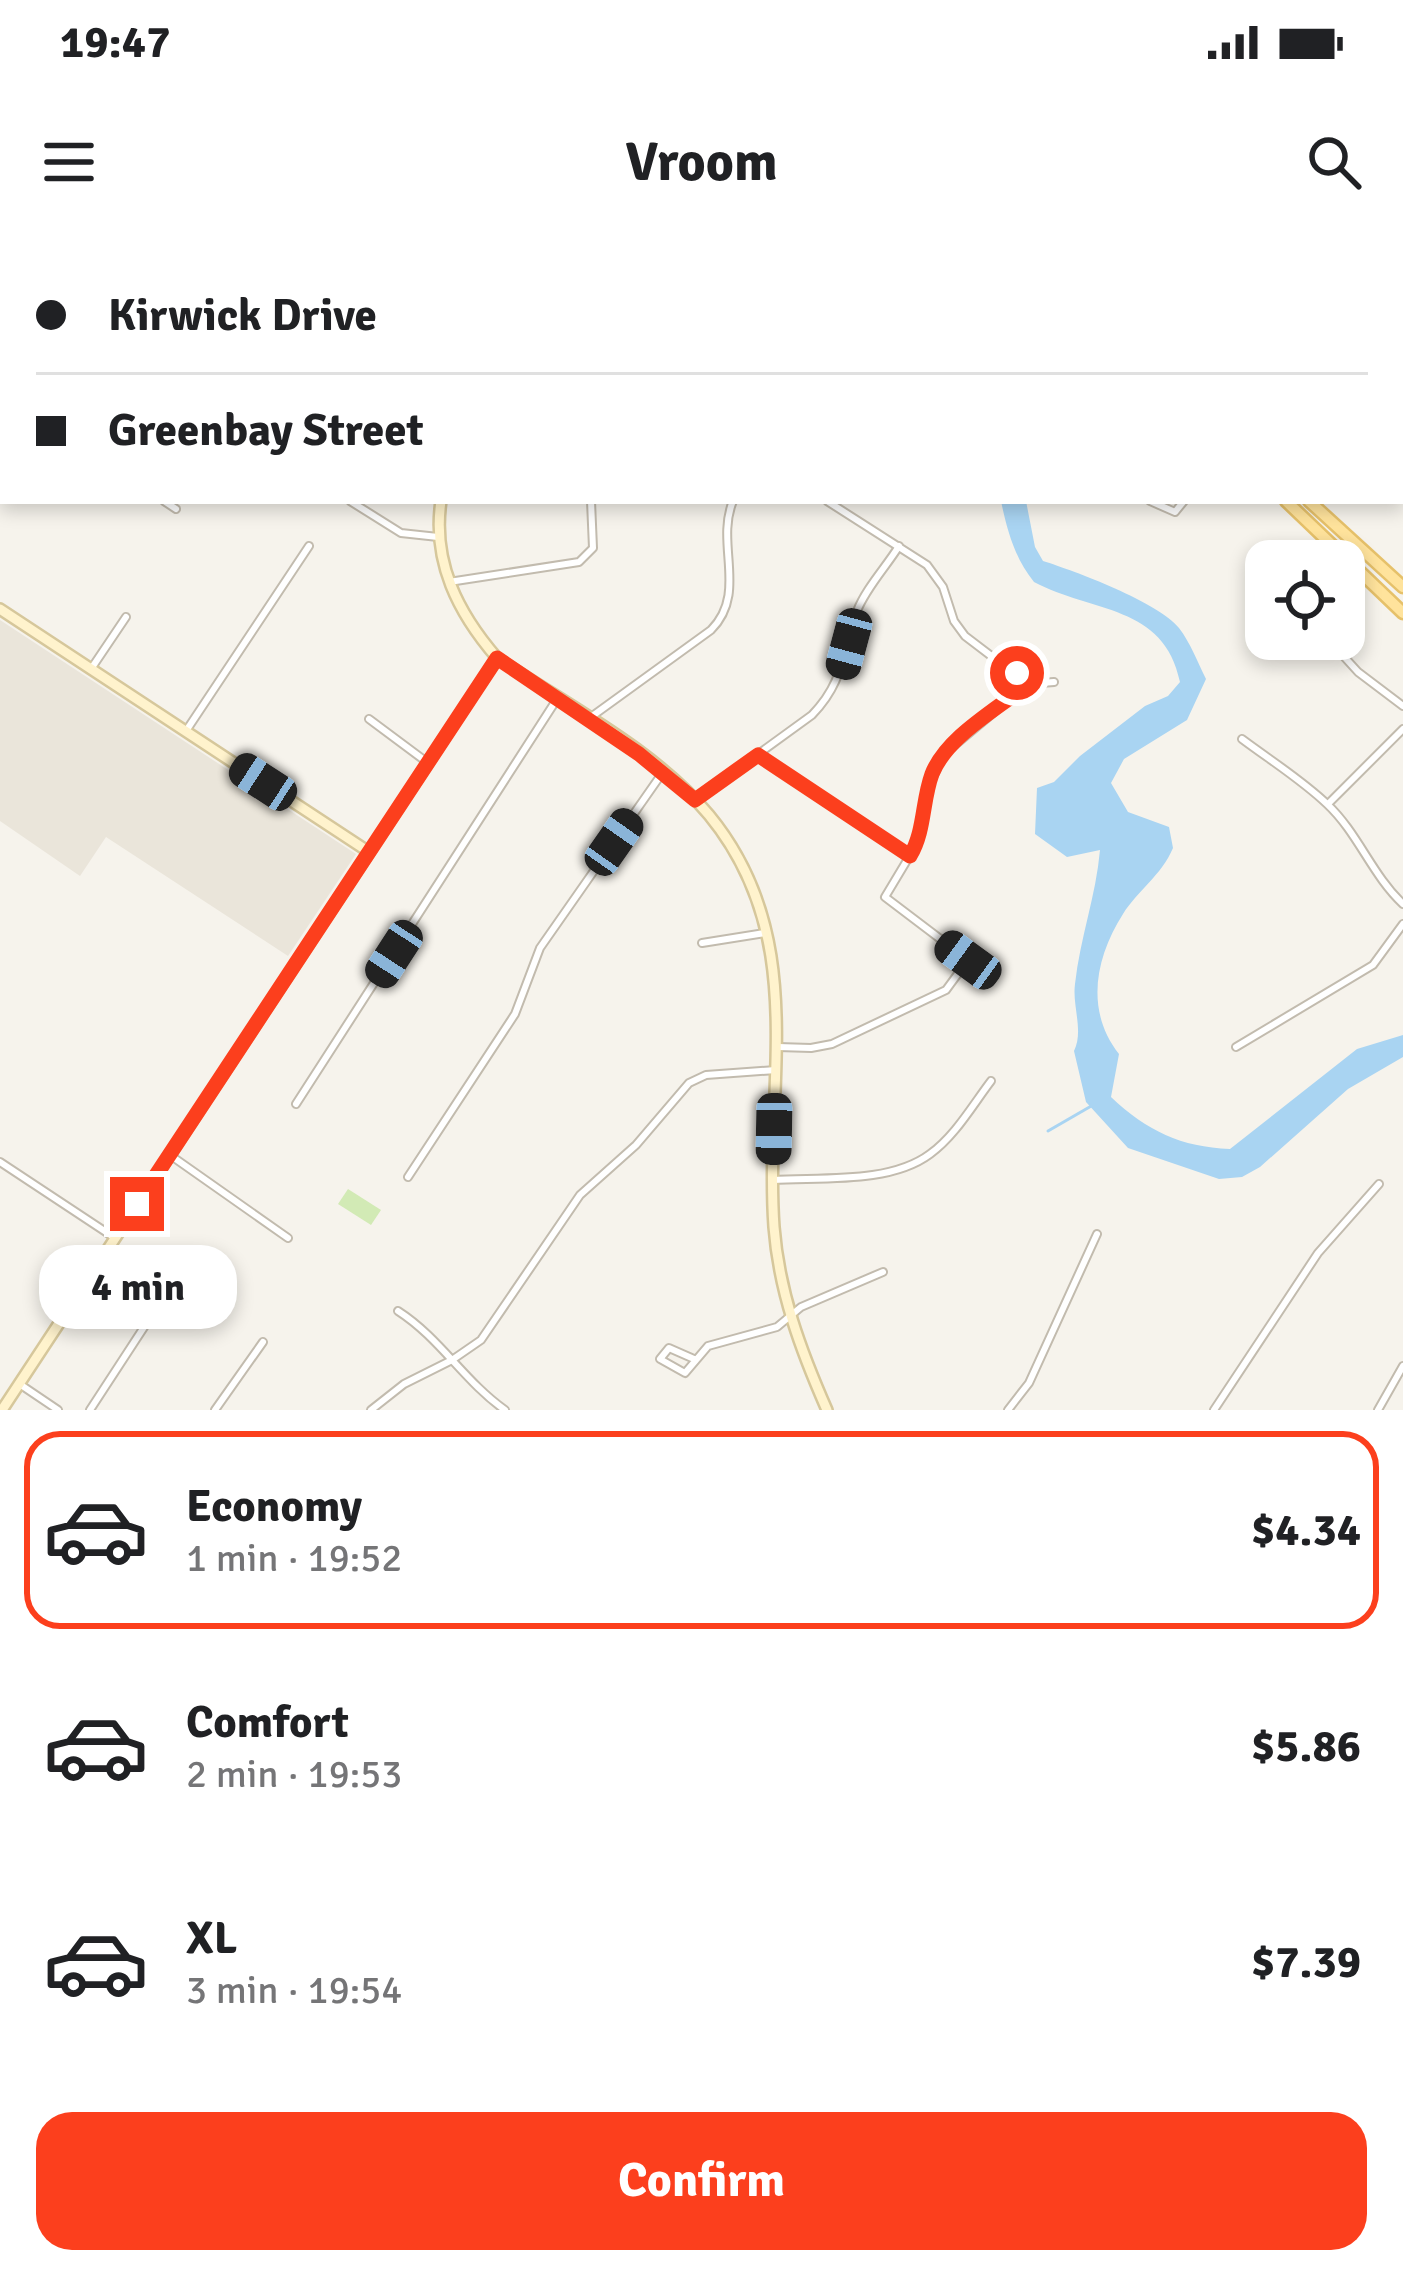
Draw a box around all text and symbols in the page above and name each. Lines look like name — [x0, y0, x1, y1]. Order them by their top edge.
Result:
text: 19:47 — [60, 15, 170, 70]
icon: menu — [36, 129, 102, 195]
text: Vroom — [625, 129, 778, 196]
icon: search — [1301, 129, 1367, 195]
text: Kirwick Drive — [108, 288, 377, 343]
text: Greenbay Street — [108, 403, 424, 458]
map controls — [1245, 540, 1365, 660]
button: locate — [1245, 540, 1365, 660]
car — [822, 605, 876, 683]
route start — [990, 646, 1044, 700]
car — [223, 747, 303, 817]
car — [579, 802, 649, 882]
car — [359, 914, 429, 994]
car — [928, 924, 1008, 996]
car — [755, 1093, 793, 1165]
route end — [110, 1177, 164, 1231]
callout: 4 min — [38, 1246, 236, 1330]
text: 4 min — [91, 1263, 185, 1311]
icon: car — [42, 1476, 150, 1584]
text: Economy — [186, 1479, 362, 1534]
text: $4.34 — [1251, 1503, 1361, 1558]
text: 1 min · 19:52 — [186, 1534, 402, 1582]
icon: car — [42, 1692, 150, 1800]
text: Comfort — [186, 1695, 349, 1750]
text: $5.86 — [1251, 1719, 1361, 1774]
text: 2 min · 19:53 — [186, 1750, 402, 1798]
icon: car — [42, 1908, 150, 2016]
text: XL — [186, 1911, 237, 1966]
text: $7.39 — [1251, 1935, 1361, 1990]
text: 3 min · 19:54 — [186, 1966, 402, 2014]
button: Confirm — [36, 2112, 1367, 2250]

